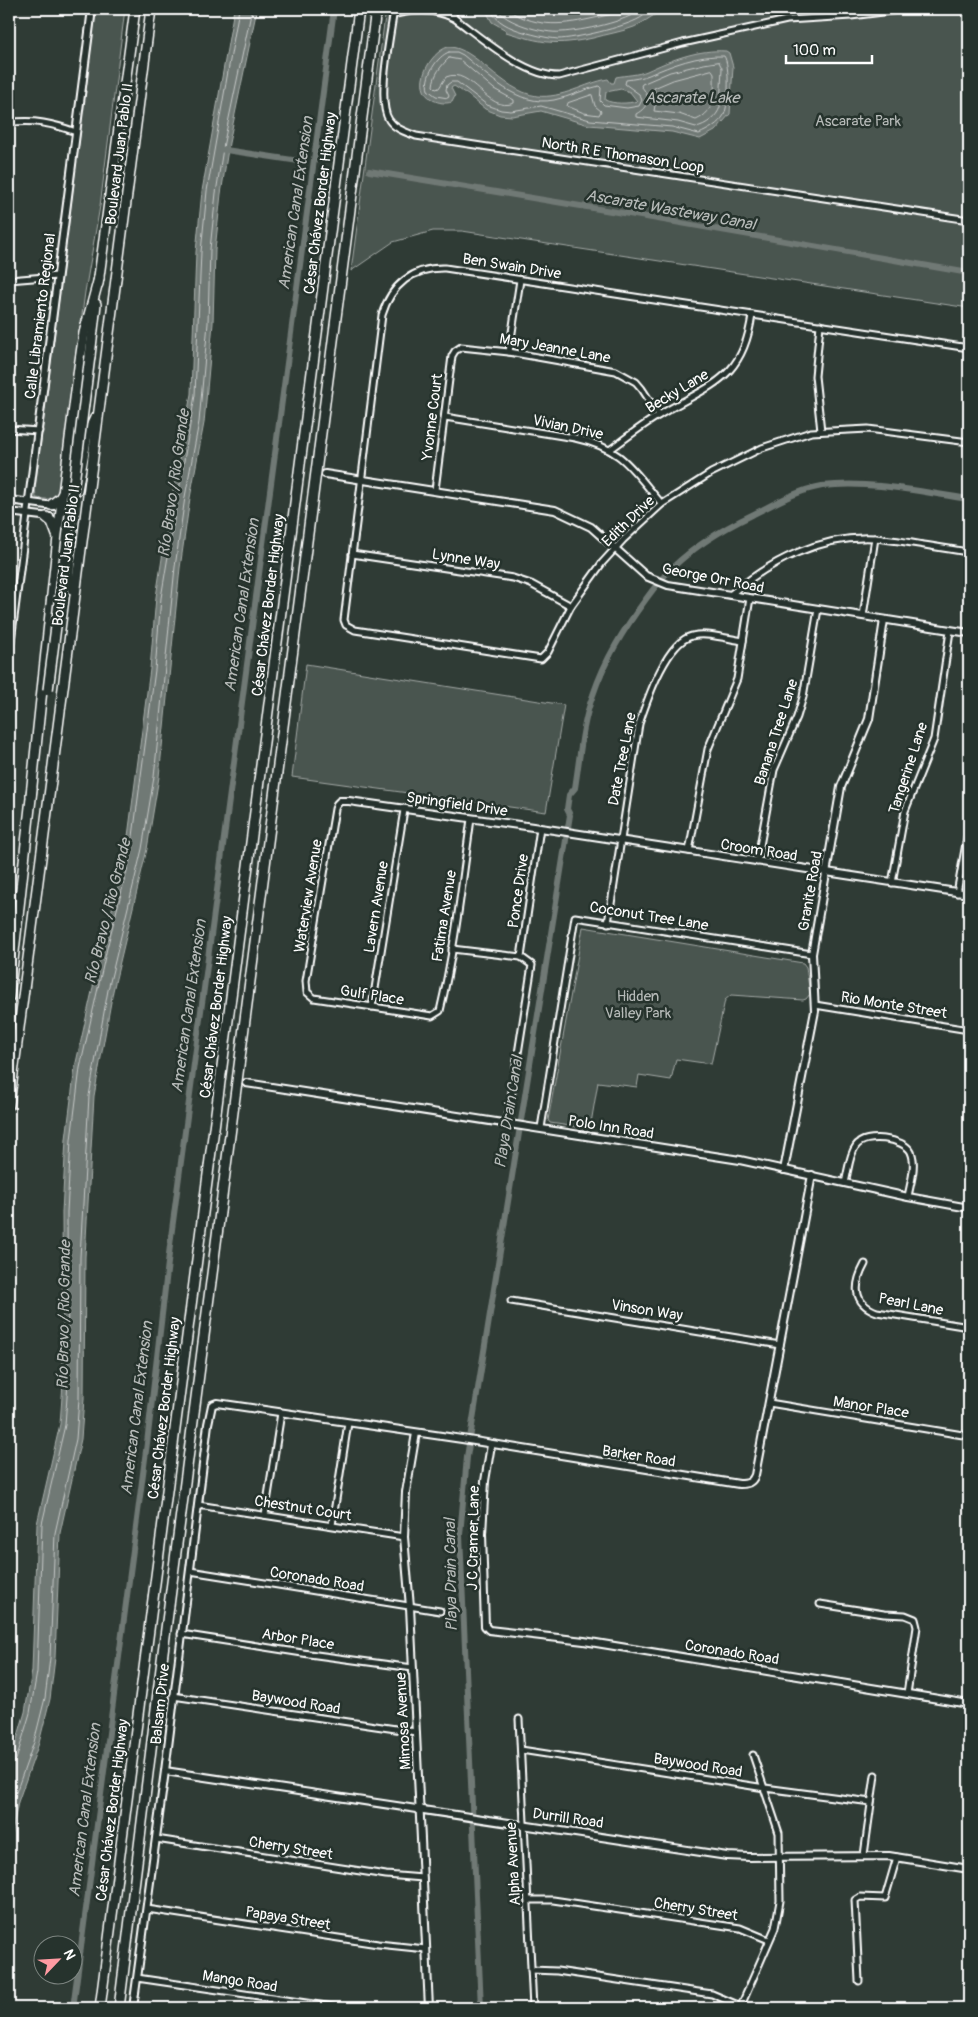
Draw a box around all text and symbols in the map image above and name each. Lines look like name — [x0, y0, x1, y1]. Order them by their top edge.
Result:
scale bar — [786, 32, 872, 64]
text: 100 m — [793, 41, 836, 60]
street label: Boulevard Juan Pablo II — [101, 82, 138, 226]
water label: Ascarate Lake — [645, 88, 741, 108]
street label: César Chávez Border Highway — [300, 110, 341, 295]
park label: Ascarate Park — [815, 112, 902, 131]
water label: American Canal Extension — [274, 114, 318, 291]
street label: North R E Thomason Loop — [540, 133, 706, 178]
water label: Ascarate Wasteway Canal — [584, 185, 759, 235]
street label: Calle Libramiento Regional — [21, 232, 60, 400]
street label: Ben Swain Drive — [461, 249, 563, 284]
street label: Mary Jeanne Lane — [498, 329, 612, 368]
street label: Becky Lane — [642, 365, 713, 418]
street label: Yvonne Court — [418, 372, 447, 463]
water label: Río Bravo / Rio Grande — [154, 406, 195, 558]
street label: Vivian Drive — [531, 411, 606, 444]
street label: Boulevard Juan Pablo II — [48, 483, 85, 627]
street label: Edith Drive — [598, 491, 659, 551]
street label: César Chávez Border Highway — [248, 512, 289, 697]
water label: American Canal Extension — [220, 516, 264, 693]
street label: Lynne Way — [431, 545, 502, 574]
street label: George Orr Road — [660, 559, 766, 598]
street label: Banana Tree Lane — [750, 676, 803, 788]
street label: Date Tree Lane — [604, 710, 641, 807]
street label: Tangerine Lane — [885, 719, 932, 816]
street label: Springfield Drive — [405, 788, 509, 821]
water label: Río Bravo / Rio Grande — [80, 835, 136, 986]
street label: Croom Road — [719, 835, 799, 866]
street label: Waterview Avenue — [290, 837, 327, 954]
street label: Granite Road — [794, 850, 827, 932]
street label: Ponce Drive — [504, 852, 533, 930]
street label: Lavern Avenue — [360, 859, 393, 954]
street label: Fatima Avenue — [428, 868, 461, 963]
street label: Coconut Tree Lane — [588, 898, 710, 935]
street label: César Chávez Border Highway — [196, 914, 237, 1099]
water label: American Canal Extension — [167, 917, 211, 1094]
street label: Gulf Place — [339, 981, 406, 1010]
park label: Hidden Valley Park — [605, 987, 672, 1023]
street label: Rio Monte Street — [840, 988, 949, 1023]
water label: Playa Drain Canal — [490, 1052, 528, 1170]
street label: Polo Inn Road — [567, 1111, 655, 1144]
water label: Río Bravo / Rio Grande — [53, 1238, 75, 1390]
street label: Pearl Lane — [877, 1289, 946, 1320]
street label: Vinson Way — [610, 1295, 685, 1326]
street label: César Chávez Border Highway — [144, 1315, 185, 1500]
water label: American Canal Extension — [116, 1319, 158, 1496]
street label: Manor Place — [832, 1392, 911, 1423]
street label: Barker Road — [601, 1441, 677, 1472]
street label: J C Cramer Lane — [463, 1485, 484, 1591]
street label: Chestnut Court — [253, 1491, 354, 1526]
water label: Playa Drain Canal — [440, 1516, 462, 1632]
street label: Coronado Road — [268, 1563, 365, 1596]
street label: Arbor Place — [260, 1624, 336, 1655]
street label: Coronado Road — [683, 1636, 780, 1669]
street label: Balsam Drive — [147, 1662, 174, 1745]
street label: Mimosa Avenue — [391, 1671, 416, 1770]
street label: Baywood Road — [250, 1686, 342, 1719]
street label: César Chávez Border Highway — [92, 1717, 133, 1902]
water label: American Canal Extension — [64, 1721, 106, 1898]
street label: Baywood Road — [652, 1749, 744, 1782]
street label: Durrill Road — [531, 1804, 605, 1833]
street label: Alpha Avenue — [502, 1821, 525, 1906]
street label: Cherry Street — [248, 1832, 335, 1865]
street label: Cherry Street — [653, 1893, 740, 1926]
street label: Papaya Street — [244, 1902, 333, 1935]
north arrow — [32, 1934, 82, 1984]
text: N — [60, 1947, 79, 1963]
street label: Mango Road — [201, 1966, 279, 1997]

